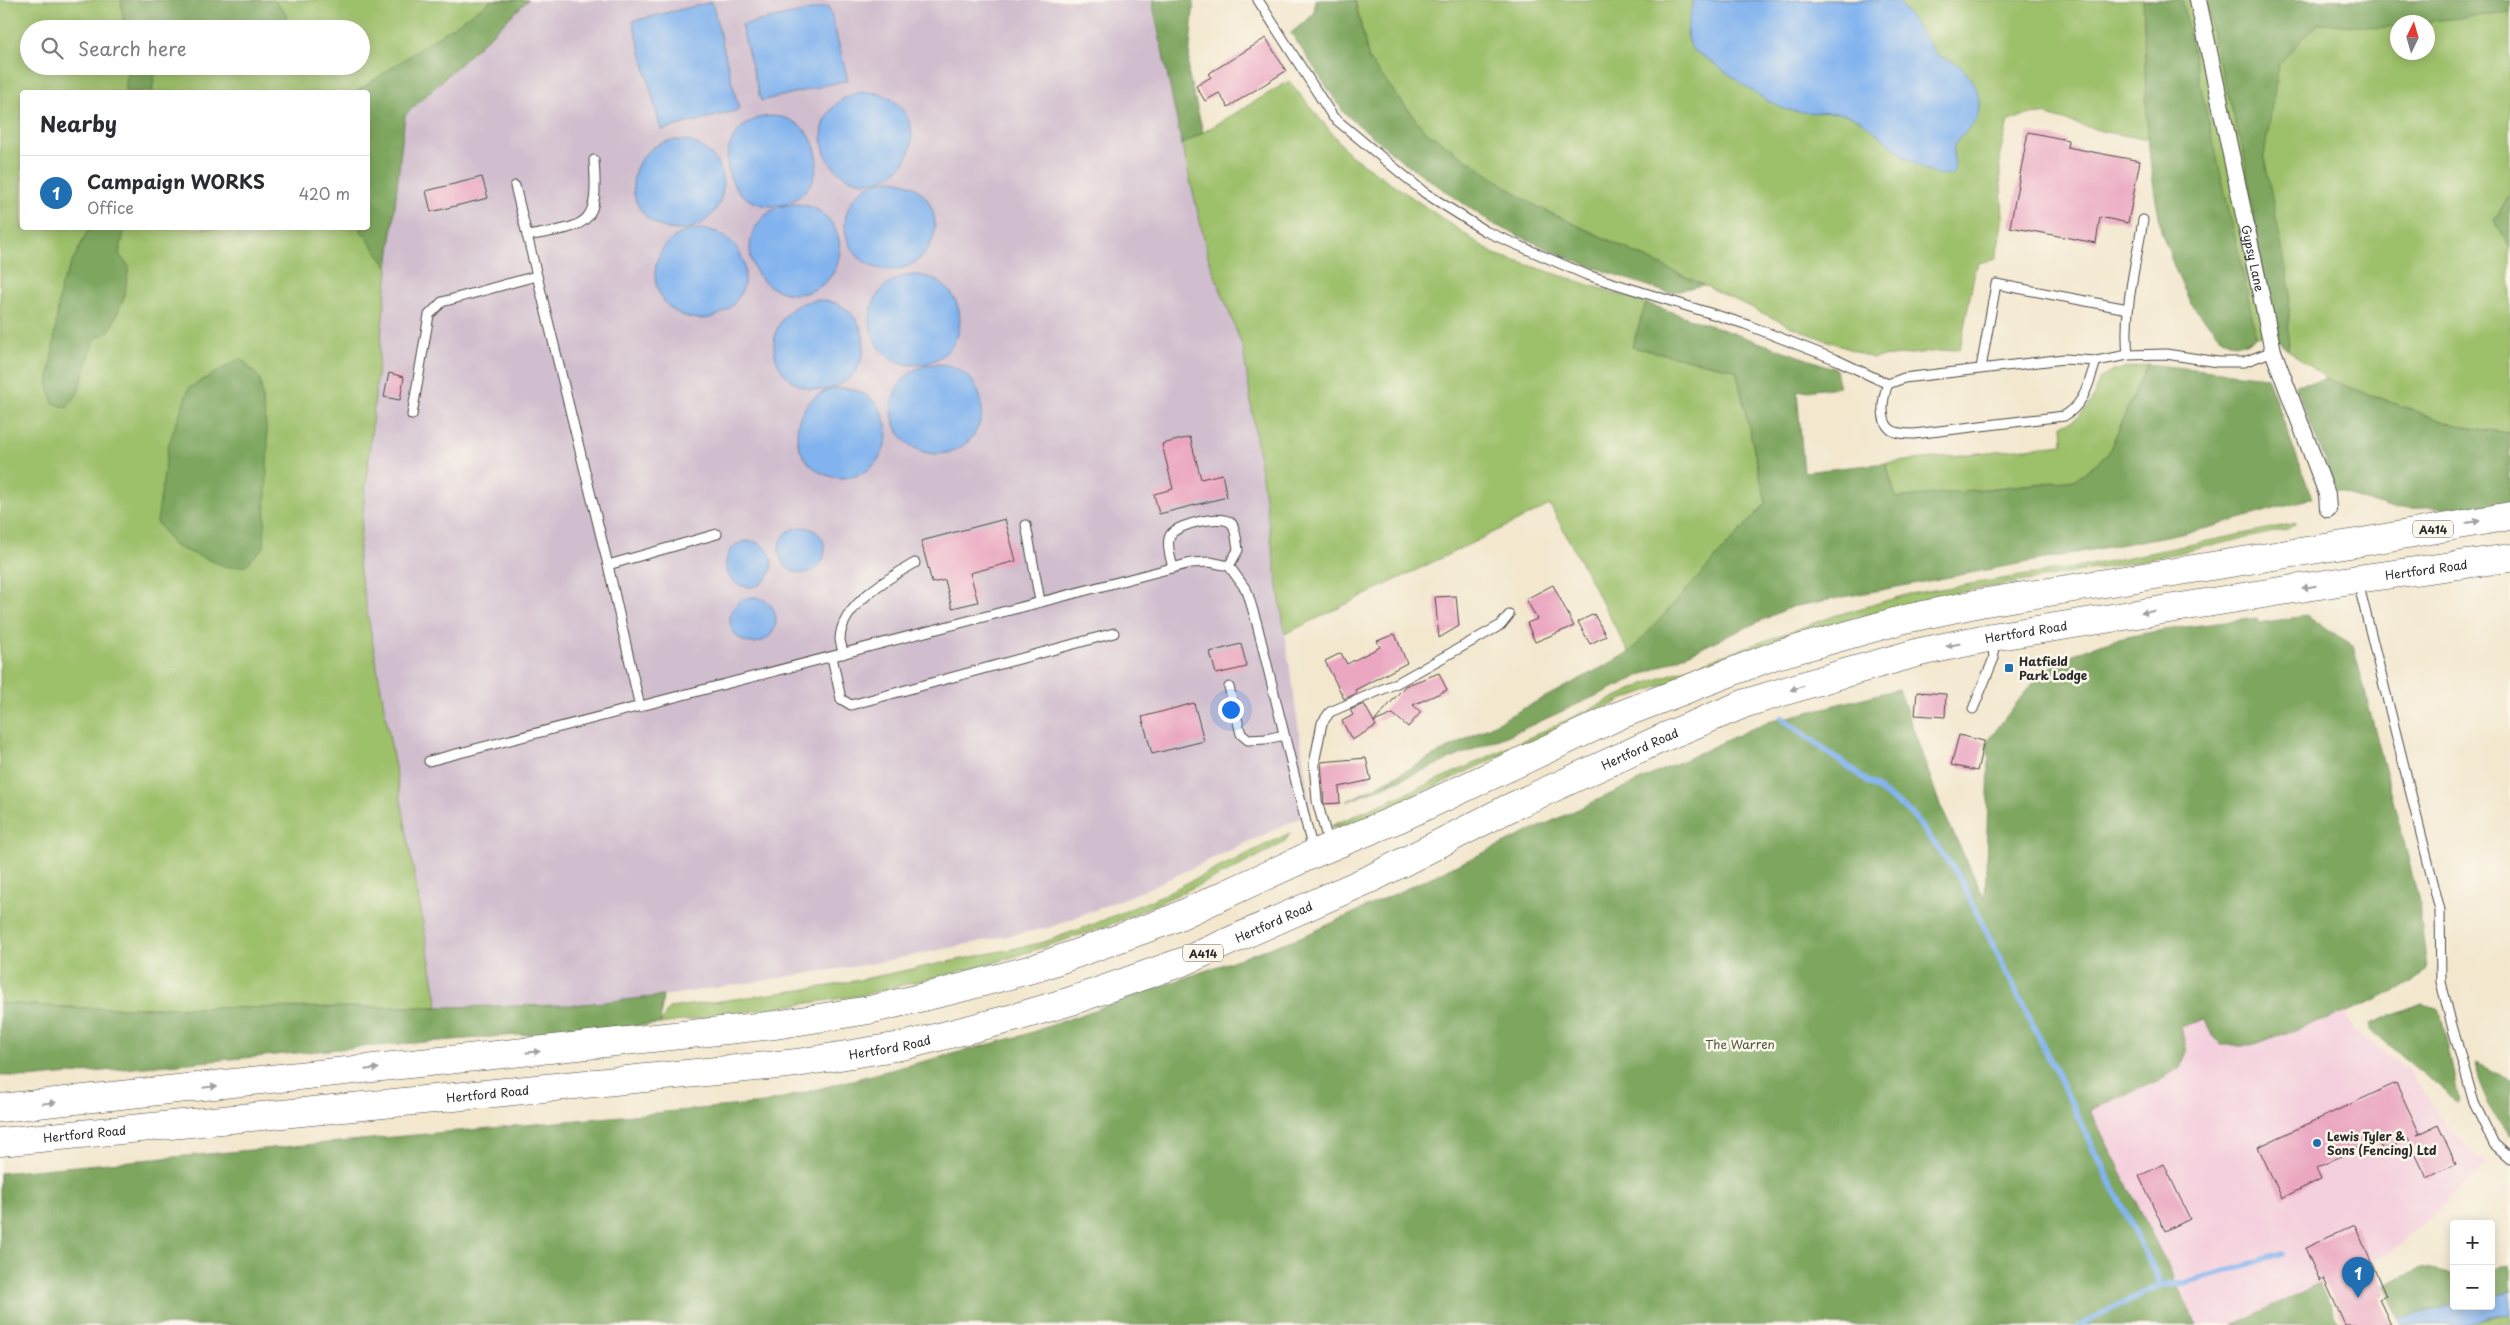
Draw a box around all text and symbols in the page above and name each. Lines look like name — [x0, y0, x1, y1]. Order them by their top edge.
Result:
north arrow — [2390, 15, 2435, 60]
search box — [20, 20, 370, 75]
icon: search — [38, 34, 66, 62]
text: Search here — [78, 34, 187, 62]
text: Nearby — [40, 107, 117, 139]
text: Campaign WORKS — [87, 167, 265, 195]
text: 1 — [52, 181, 60, 205]
text: 420 m — [299, 181, 350, 205]
text: Office — [87, 195, 134, 219]
street label: Gypsy Lane — [2237, 223, 2269, 293]
one-way arrow — [2466, 518, 2482, 526]
road number: A414 — [2413, 520, 2453, 538]
street label: Hertford Road — [2384, 555, 2469, 584]
one-way arrow — [2300, 583, 2316, 591]
one-way arrow — [2140, 609, 2156, 617]
street label: Hertford Road — [1983, 616, 2068, 647]
one-way arrow — [1946, 641, 1961, 649]
place label: Hatfield Park Lodge — [2019, 652, 2088, 684]
marker: Hatfield Park Lodge — [2003, 662, 2015, 674]
one-way arrow — [1789, 684, 1804, 692]
your location — [1218, 697, 1244, 723]
street label: Hertford Road — [1598, 723, 1681, 774]
street label: Hertford Road — [1232, 897, 1315, 947]
road number: A414 — [1183, 944, 1223, 961]
street label: Hertford Road — [847, 1030, 933, 1063]
park label: The Warren — [1705, 1035, 1775, 1053]
one-way arrow — [526, 1048, 542, 1056]
one-way arrow — [364, 1065, 380, 1073]
street label: Hertford Road — [445, 1081, 530, 1107]
one-way arrow — [202, 1083, 218, 1091]
one-way arrow — [41, 1099, 57, 1107]
street label: Hertford Road — [42, 1121, 127, 1147]
place label: Lewis Tyler & Sons (Fencing) Ltd — [2327, 1127, 2437, 1159]
marker: Lewis Tyler & Sons (Fencing) Ltd — [2311, 1137, 2323, 1149]
map controls — [2450, 1220, 2495, 1310]
button: + — [2450, 1220, 2495, 1265]
pin: 1 — [2342, 1257, 2374, 1298]
button: − — [2450, 1265, 2495, 1310]

